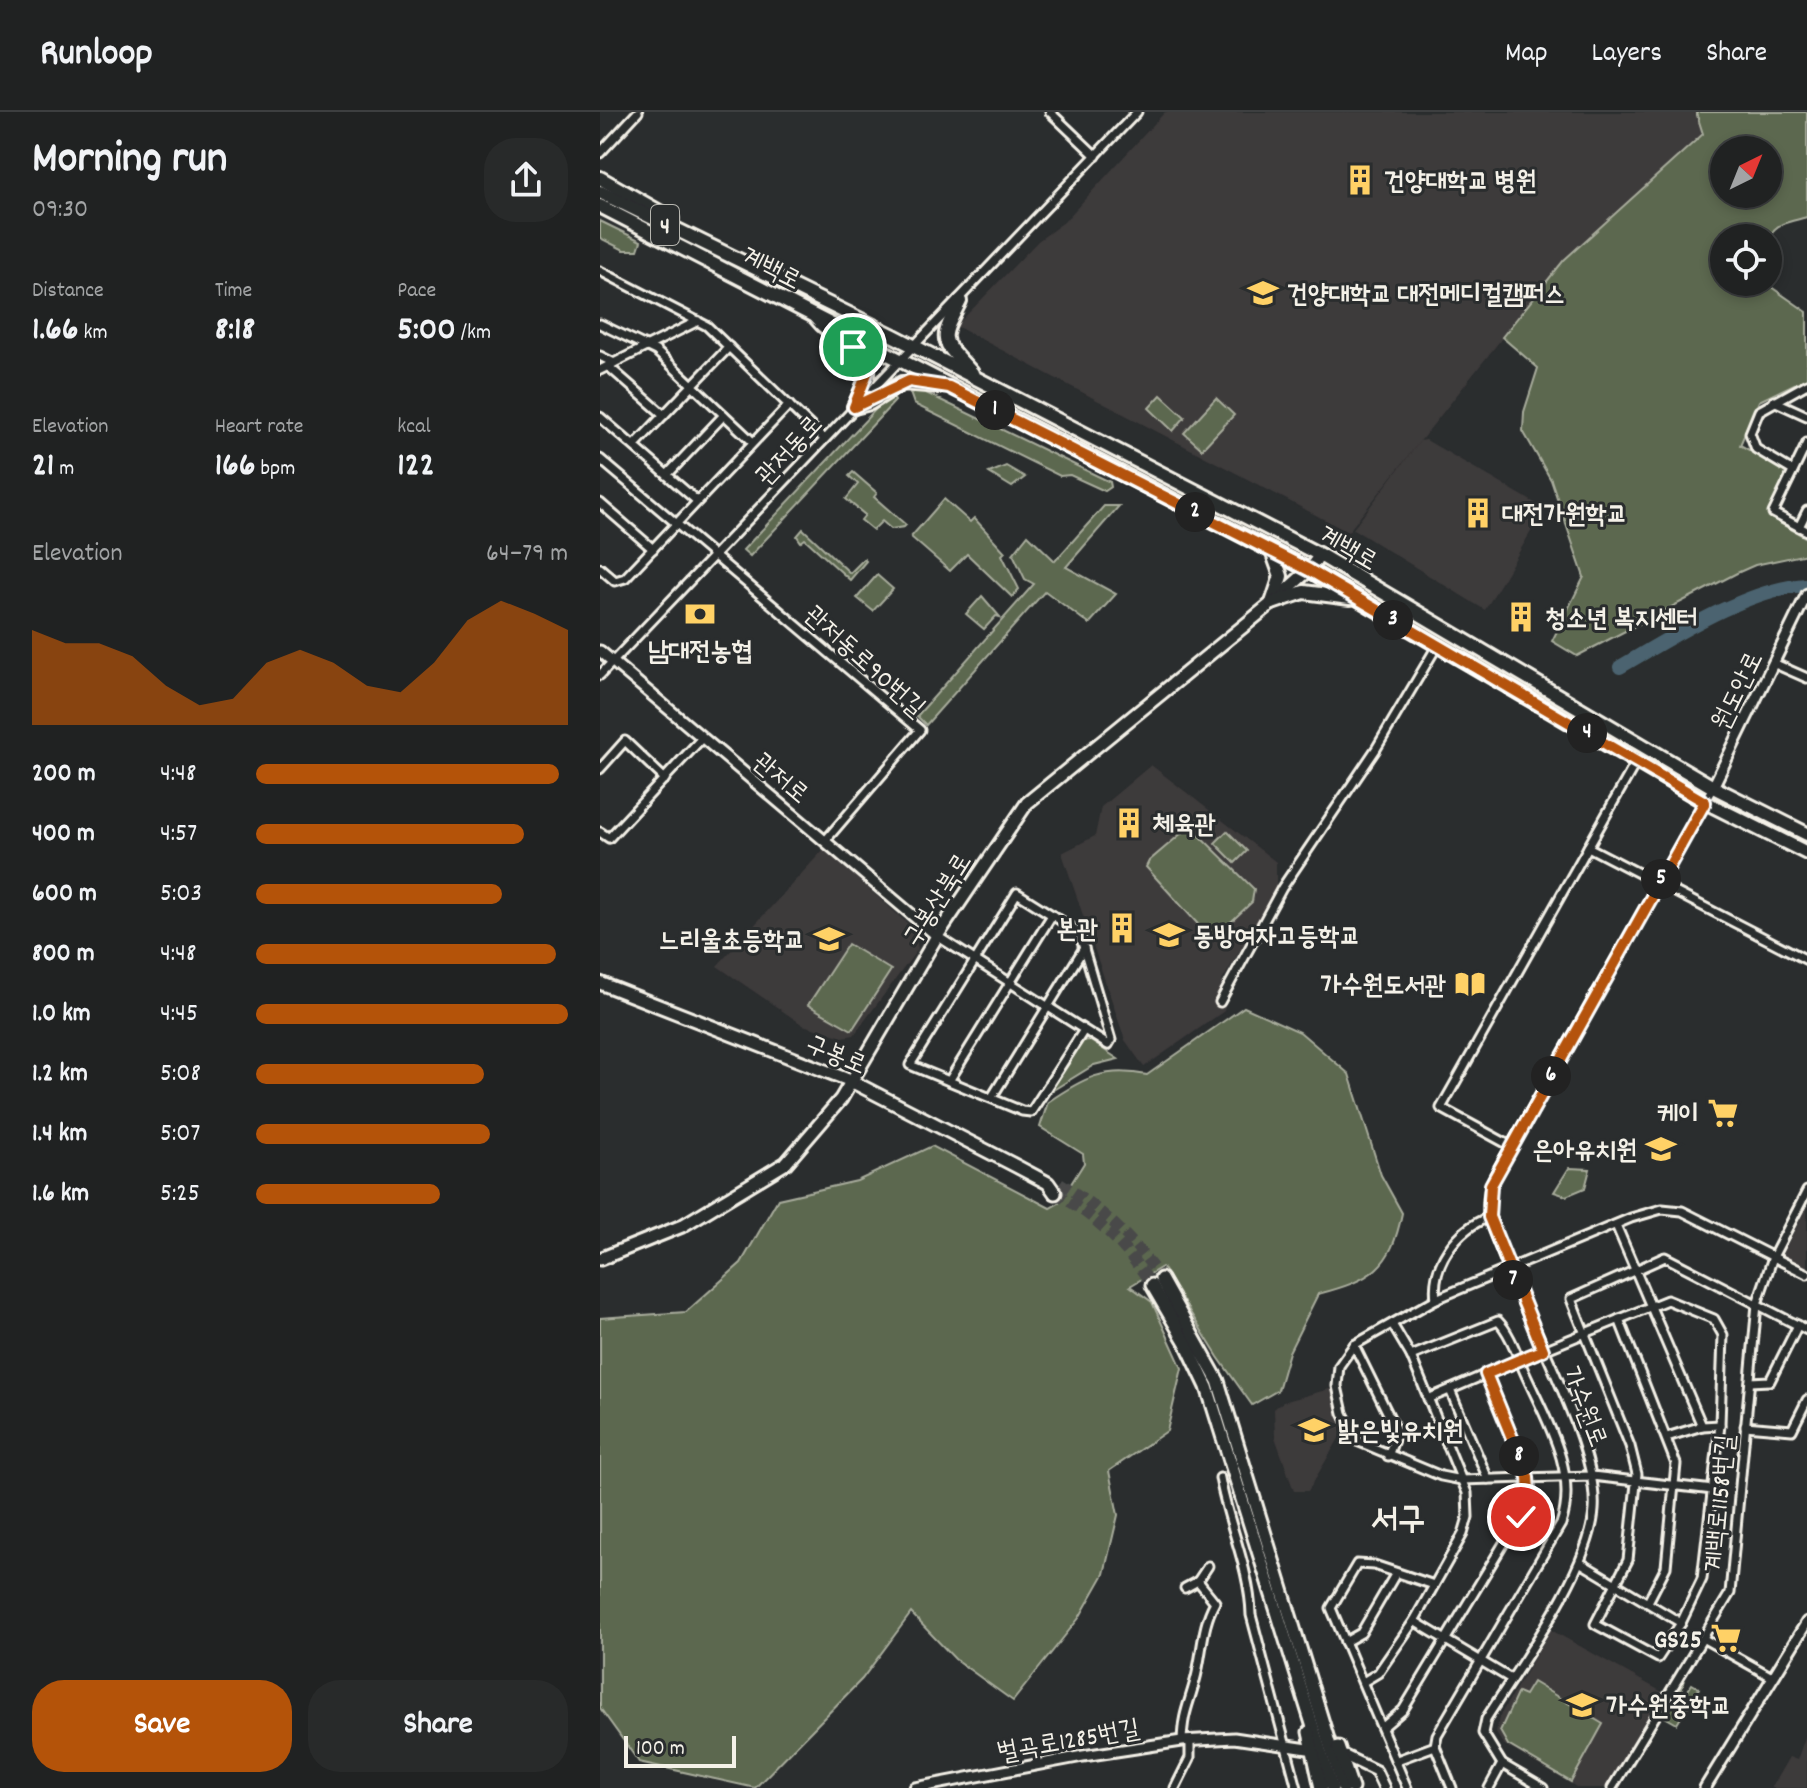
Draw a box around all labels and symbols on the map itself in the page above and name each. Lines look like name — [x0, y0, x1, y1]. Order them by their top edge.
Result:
north arrow — [1710, 136, 1782, 208]
building icon: 건양대학교 병원 — [1343, 163, 1377, 197]
place label: 건양대학교 병원 — [1384, 165, 1536, 202]
road number: 4 — [651, 205, 679, 245]
street label: 계백로 — [734, 239, 807, 301]
school or university icon: 건양대학교 대전메디컬캠퍼스 — [1246, 276, 1280, 310]
place label: 건양대학교 대전메디컬캠퍼스 — [1287, 278, 1565, 315]
pin — [819, 313, 887, 381]
pin: 1 — [975, 390, 1015, 430]
street label: 관저동로 — [748, 408, 833, 495]
pin: 2 — [1175, 492, 1215, 532]
building icon: 대전가원학교 — [1461, 496, 1495, 530]
place label: 대전가원학교 — [1502, 498, 1628, 535]
street label: 계백로 — [1311, 518, 1384, 582]
bank icon: 남대전농협 — [683, 597, 717, 631]
street label: 관저동로90번길 — [795, 598, 932, 727]
pin: 3 — [1373, 600, 1413, 640]
building icon: 청소년 복지센터 — [1504, 600, 1538, 634]
place label: 청소년 복지센터 — [1545, 602, 1697, 639]
place label: 남대전농협 — [648, 635, 752, 672]
street label: 원도안로 — [1704, 646, 1774, 737]
pin: 4 — [1567, 713, 1607, 753]
street label: 관저로 — [744, 745, 816, 814]
building icon: 체육관 — [1112, 806, 1146, 840]
place label: 체육관 — [1152, 808, 1216, 845]
street label: 구봉산북로 — [896, 847, 982, 955]
pin: 5 — [1641, 859, 1681, 899]
building icon: 본관 — [1105, 911, 1139, 945]
place label: 본관 — [1056, 913, 1098, 950]
school or university icon: 동방여자고등학교 — [1152, 918, 1186, 952]
place label: 동방여자고등학교 — [1193, 920, 1360, 957]
school or university icon: 느리울초등학교 — [812, 922, 846, 956]
place label: 느리울초등학교 — [659, 924, 805, 961]
library icon: 가수원도서관 — [1453, 967, 1487, 1001]
place label: 가수원도서관 — [1320, 969, 1446, 1006]
street label: 구봉로 — [800, 1027, 872, 1086]
pin: 6 — [1531, 1056, 1571, 1096]
supermarket icon: 케이 — [1706, 1096, 1740, 1130]
place label: 케이 — [1657, 1098, 1699, 1135]
school or university icon: 은아유치원 — [1644, 1132, 1678, 1166]
place label: 은아유치원 — [1532, 1134, 1637, 1171]
pin: 7 — [1493, 1260, 1533, 1300]
street label: 가수원로 — [1550, 1362, 1615, 1453]
school or university icon: 밝은빛유치원 — [1297, 1413, 1331, 1447]
place label: 밝은빛유치원 — [1338, 1415, 1464, 1452]
street label: 계백로1158번길 — [1697, 1433, 1746, 1574]
pin: 8 — [1499, 1436, 1539, 1476]
pin — [1487, 1483, 1555, 1551]
district label: 서구 — [1371, 1498, 1425, 1547]
supermarket icon: GS25 — [1709, 1621, 1743, 1655]
place label: GS25 — [1654, 1623, 1702, 1660]
school or university icon: 가수원중학교 — [1565, 1688, 1599, 1722]
place label: 가수원중학교 — [1606, 1690, 1732, 1727]
street label: 벌곡로1285번길 — [994, 1712, 1143, 1773]
scale bar — [624, 1732, 736, 1768]

